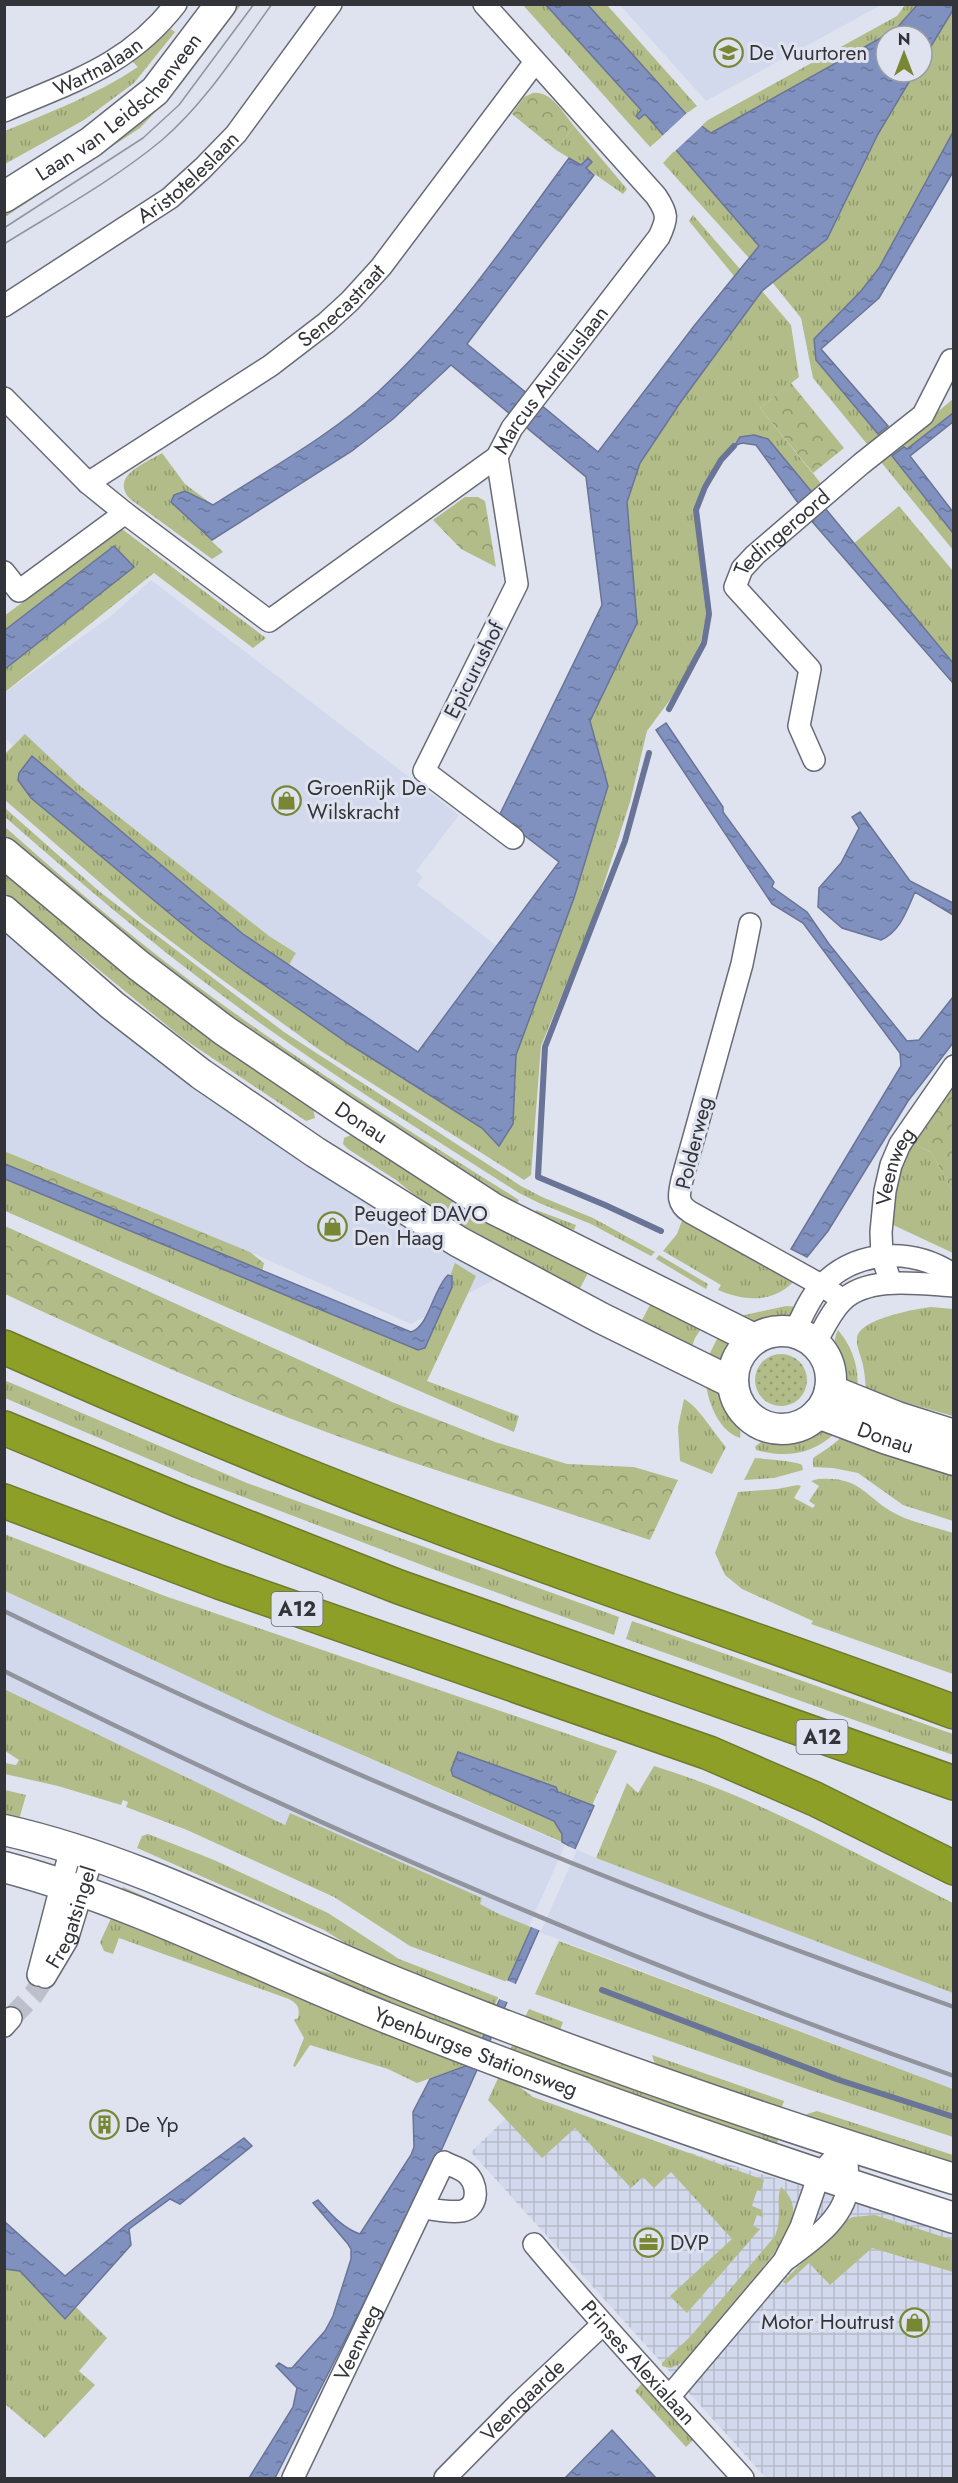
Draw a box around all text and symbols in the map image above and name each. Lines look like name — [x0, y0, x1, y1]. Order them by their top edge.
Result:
north arrow — [874, 24, 934, 84]
street label: Laan van Leidschenveen — [30, 27, 209, 188]
text: N — [898, 28, 910, 51]
street label: Wartnalaan — [49, 30, 149, 104]
school or university icon: De Vuurtoren — [712, 37, 744, 69]
place label: De Vuurtoren — [749, 38, 867, 68]
street label: Aristoteleslaan — [131, 124, 246, 231]
street label: Senecastraat — [291, 257, 392, 354]
street label: Marcus Aureliuslaan — [486, 300, 616, 459]
street label: Tedingeroord — [726, 482, 837, 579]
street label: Epicurushof — [437, 615, 512, 724]
place label: GroenRijk De Wilskracht — [307, 773, 427, 827]
shop icon: GroenRijk De Wilskracht — [270, 784, 302, 816]
street label: Donau — [329, 1094, 394, 1151]
street label: Polderweg — [668, 1094, 720, 1192]
street label: Veenweg — [869, 1121, 922, 1207]
place label: Peugeot DAVO Den Haag — [354, 1199, 488, 1253]
shop icon: Peugeot DAVO Den Haag — [317, 1210, 349, 1242]
street label: Donau — [853, 1414, 917, 1461]
road number: A12 — [272, 1592, 322, 1626]
road number: A12 — [796, 1720, 848, 1754]
street label: Fregatsingel — [38, 1862, 104, 1974]
street label: Ypenburgse Stationsweg — [369, 1999, 582, 2104]
building icon: De Yp — [88, 2109, 120, 2141]
place label: De Yp — [125, 2110, 178, 2140]
office icon: DVP — [633, 2227, 665, 2259]
place label: DVP — [670, 2228, 709, 2258]
street label: Prinses Alexialaan — [574, 2294, 703, 2432]
street label: Veenweg — [327, 2299, 389, 2386]
shop icon: Motor Houtrust — [899, 2306, 931, 2338]
place label: Motor Houtrust — [761, 2307, 894, 2337]
street label: Veengaarde — [474, 2352, 572, 2448]

